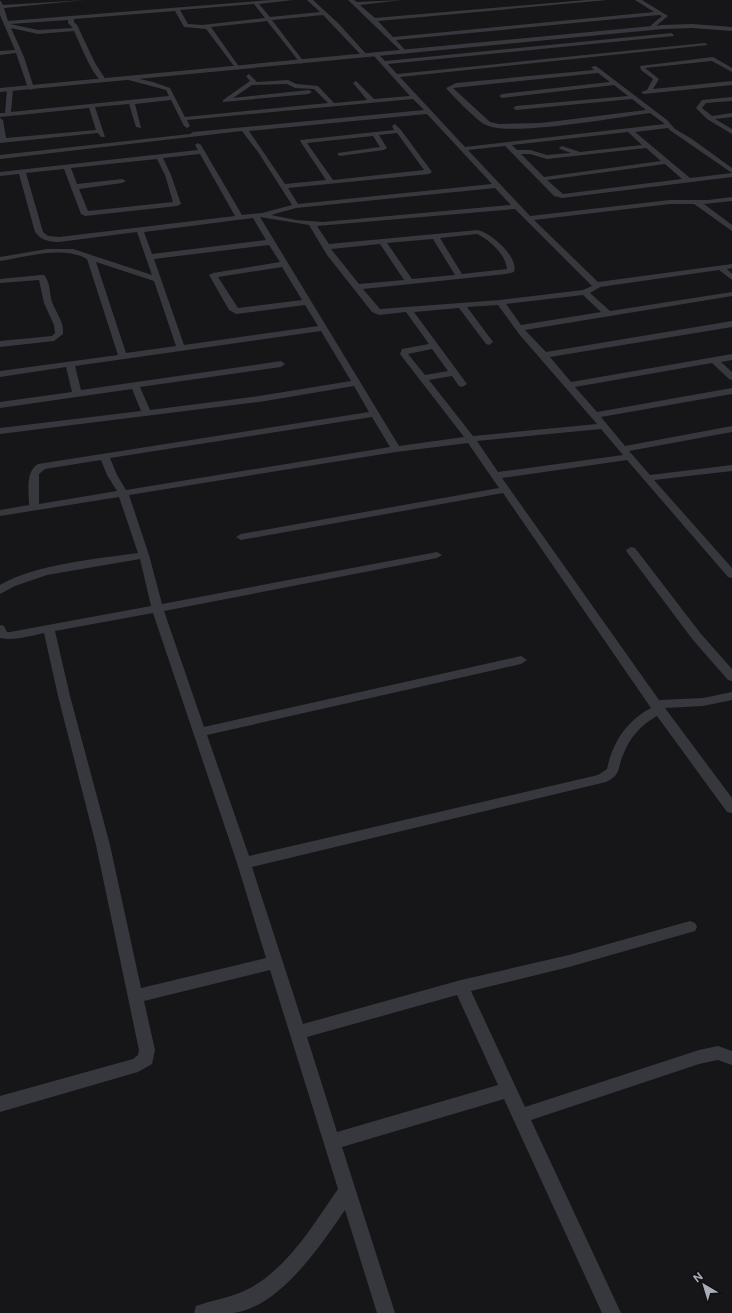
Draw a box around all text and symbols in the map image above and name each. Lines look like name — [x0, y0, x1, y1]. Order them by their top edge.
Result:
north arrow — [684, 1265, 724, 1305]
text: N — [691, 1270, 705, 1284]

